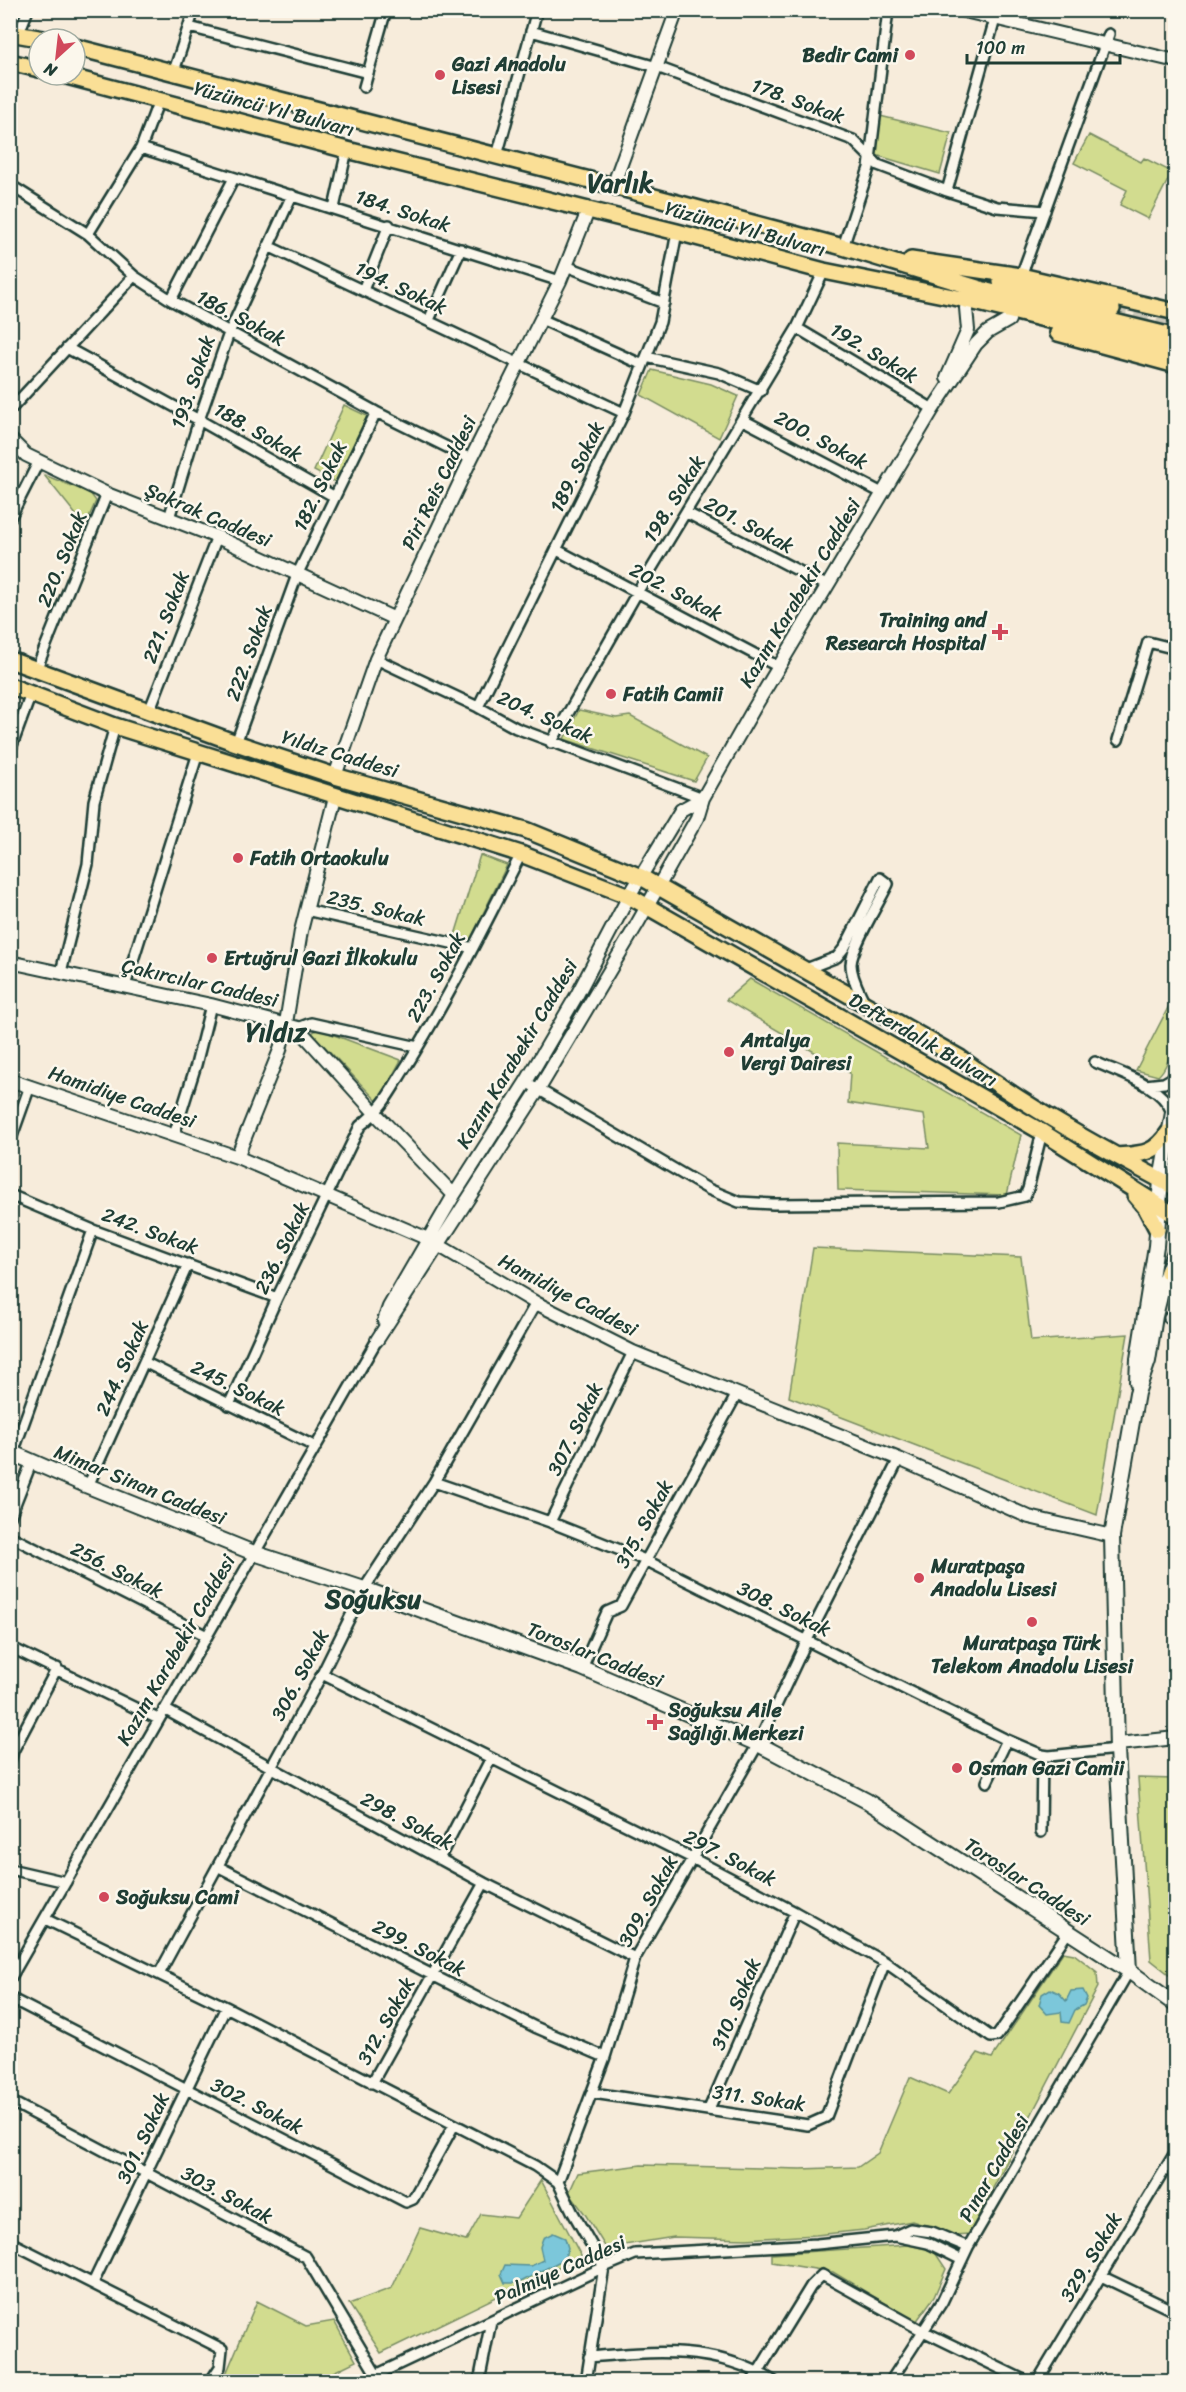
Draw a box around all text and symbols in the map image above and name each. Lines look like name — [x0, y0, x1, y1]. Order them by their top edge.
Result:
north arrow — [27, 27, 87, 87]
scale bar — [967, 27, 1120, 65]
text: 100 m — [976, 32, 1025, 64]
place label: Bedir Cami — [802, 38, 899, 73]
place label: Gazi Anadolu Lisesi — [451, 47, 566, 105]
marker: Bedir Cami — [903, 48, 917, 62]
text: N — [38, 54, 63, 86]
marker: Gazi Anadolu Lisesi — [433, 68, 447, 82]
street label: 178. Sokak — [746, 68, 850, 134]
street label: Yüzüncü Yıl Bulvarı — [190, 71, 358, 147]
district label: Varlık — [587, 160, 654, 206]
street label: 184. Sokak — [351, 179, 456, 243]
street label: Yüzüncü Yıl Bulvarı — [661, 191, 829, 267]
street label: 194. Sokak — [349, 251, 453, 325]
street label: 186. Sokak — [190, 280, 292, 356]
street label: 192. Sokak — [823, 313, 925, 393]
street label: 193. Sokak — [161, 330, 225, 434]
street label: 188. Sokak — [207, 392, 309, 472]
street label: 200. Sokak — [768, 401, 875, 480]
street label: Piri Reis Caddesi — [391, 409, 487, 556]
street label: 189. Sokak — [540, 415, 614, 519]
street label: 182. Sokak — [283, 434, 357, 537]
street label: 198. Sokak — [633, 448, 715, 550]
street label: Şakrak Caddesi — [139, 473, 278, 558]
street label: 201. Sokak — [698, 487, 801, 564]
street label: Kazım Karabekir Caddesi — [729, 490, 871, 695]
street label: 220. Sokak — [27, 505, 97, 612]
street label: 202. Sokak — [623, 553, 729, 631]
street label: 221. Sokak — [132, 565, 200, 669]
street label: 222. Sokak — [215, 600, 283, 706]
place label: Training and Research Hospital — [825, 603, 988, 661]
marker: Training and Research Hospital — [991, 623, 1009, 641]
place label: Fatih Camii — [622, 677, 724, 712]
street label: 204. Sokak — [491, 680, 599, 754]
marker: Fatih Camii — [604, 687, 618, 701]
street label: Yıldız Caddesi — [277, 720, 403, 788]
place label: Fatih Ortaokulu — [249, 841, 389, 876]
marker: Fatih Ortaokulu — [231, 851, 245, 865]
street label: 235. Sokak — [323, 880, 429, 936]
street label: 223. Sokak — [397, 925, 476, 1029]
place label: Ertuğrul Gazi İlkokulu — [224, 941, 418, 976]
street label: Çakırcılar Caddesi — [118, 948, 283, 1018]
marker: Ertuğrul Gazi İlkokulu — [205, 951, 219, 965]
street label: Kazım Karabekir Caddesi — [446, 951, 588, 1156]
street label: Defterdalık Bulvarı — [842, 983, 1004, 1097]
district label: Yıldız — [246, 1009, 308, 1055]
place label: Antalya Vergi Dairesi — [740, 1023, 853, 1081]
marker: Antalya Vergi Dairesi — [722, 1045, 736, 1059]
street label: Hamidiye Caddesi — [44, 1055, 202, 1139]
street label: 236. Sokak — [245, 1195, 320, 1300]
street label: 242. Sokak — [97, 1197, 204, 1265]
street label: Hamidiye Caddesi — [492, 1243, 645, 1347]
street label: 244. Sokak — [85, 1314, 159, 1422]
street label: 245. Sokak — [185, 1350, 292, 1426]
street label: 307. Sokak — [537, 1376, 613, 1482]
street label: Mimar Sinan Caddesi — [49, 1434, 233, 1536]
street label: 315. Sokak — [605, 1473, 683, 1575]
street label: 256. Sokak — [64, 1532, 170, 1609]
street label: Kazım Karabekir Caddesi — [107, 1546, 246, 1752]
place label: Muratpaşa Anadolu Lisesi — [930, 1549, 1058, 1607]
street label: 308. Sokak — [731, 1571, 837, 1647]
marker: Muratpaşa Anadolu Lisesi — [912, 1571, 926, 1585]
district label: Soğuksu — [324, 1576, 422, 1622]
street label: Toroslar Caddesi — [521, 1612, 669, 1699]
marker: Muratpaşa Türk Telekom Anadolu Lisesi — [1025, 1615, 1039, 1629]
street label: 306. Sokak — [261, 1622, 339, 1727]
place label: Muratpaşa Türk Telekom Anadolu Lisesi — [931, 1626, 1134, 1684]
place label: Soğuksu Aile Sağlığı Merkezi — [667, 1693, 805, 1751]
marker: Soğuksu Aile Sağlığı Merkezi — [646, 1713, 664, 1731]
place label: Osman Gazi Camii — [969, 1751, 1126, 1786]
marker: Osman Gazi Camii — [950, 1761, 964, 1775]
street label: 298. Sokak — [354, 1782, 460, 1860]
street label: 297. Sokak — [677, 1820, 783, 1897]
street label: Toroslar Caddesi — [957, 1828, 1098, 1936]
street label: 309. Sokak — [608, 1848, 688, 1954]
place label: Soğuksu Cami — [115, 1880, 240, 1915]
marker: Soğuksu Cami — [97, 1890, 111, 1904]
street label: 299. Sokak — [366, 1909, 472, 1987]
street label: 310. Sokak — [701, 1952, 771, 2056]
street label: 312. Sokak — [347, 1970, 425, 2072]
street label: 302. Sokak — [204, 2068, 310, 2145]
street label: 311. Sokak — [710, 2074, 808, 2122]
street label: 301. Sokak — [107, 2086, 180, 2190]
street label: Pınar Caddesi — [949, 2106, 1040, 2229]
street label: 303. Sokak — [175, 2156, 280, 2234]
street label: 329. Sokak — [1050, 2205, 1132, 2309]
street label: Palmiye Caddesi — [488, 2225, 632, 2315]

